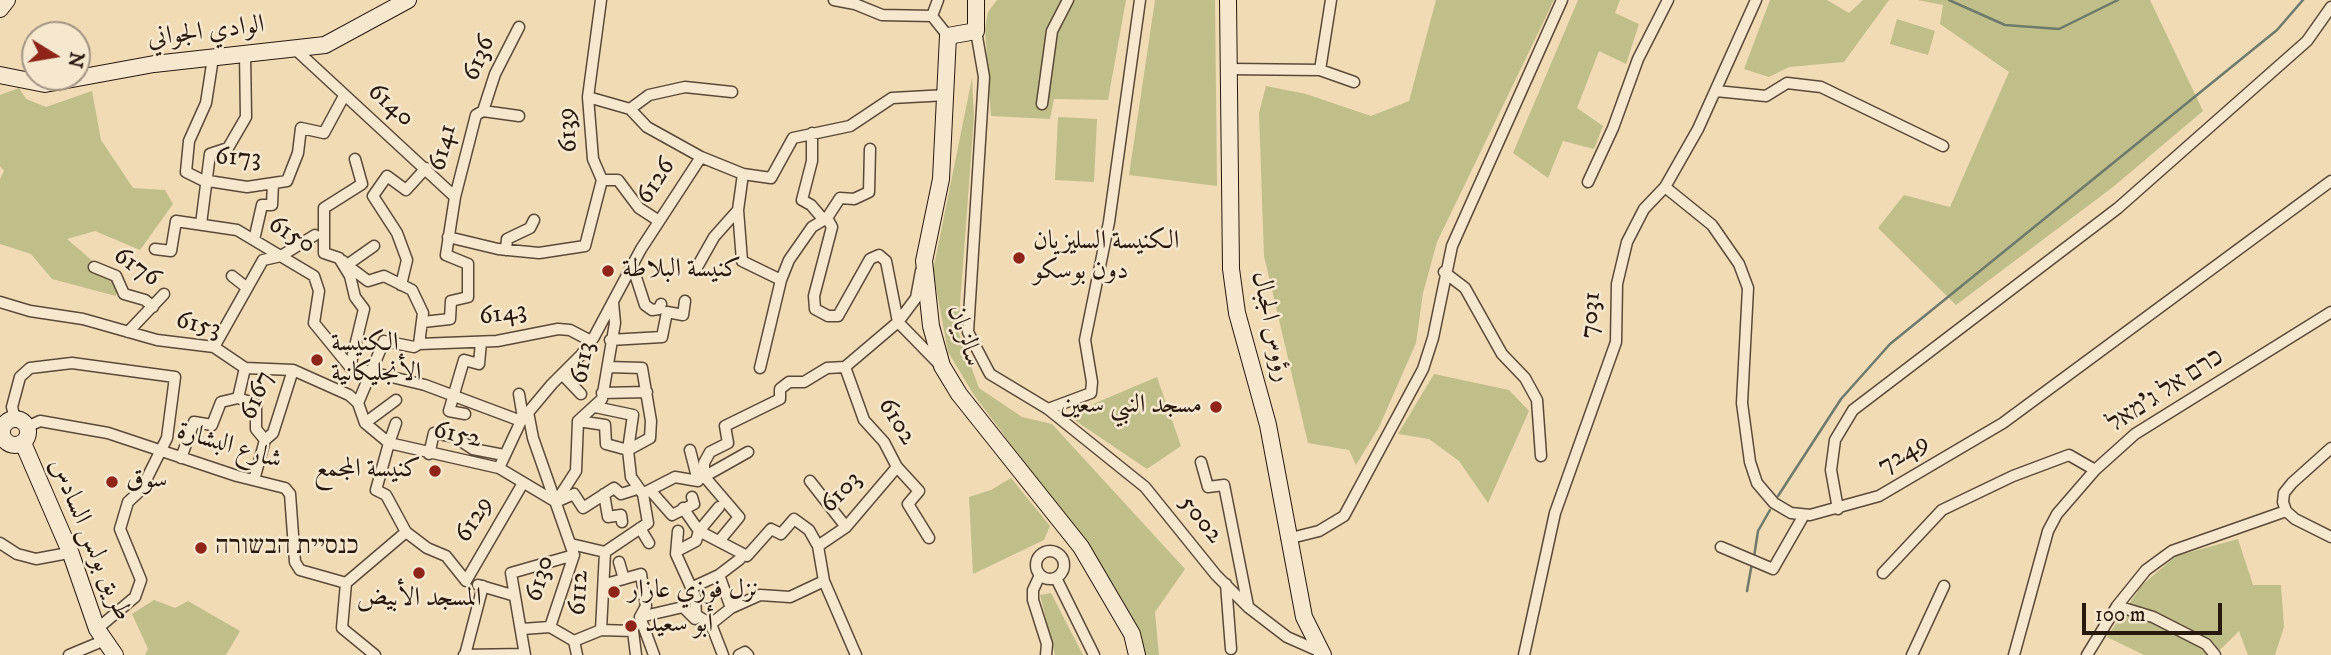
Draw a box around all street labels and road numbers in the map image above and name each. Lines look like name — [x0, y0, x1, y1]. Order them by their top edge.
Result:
street label: الوادي الجواني — [146, 10, 266, 56]
street label: 6136 — [457, 32, 503, 86]
street label: 6140 — [360, 77, 420, 135]
street label: 6139 — [551, 106, 587, 154]
street label: 6141 — [423, 121, 465, 175]
street label: 6173 — [214, 143, 262, 175]
street label: 6126 — [631, 153, 683, 211]
street label: 6150 — [262, 210, 320, 262]
street label: 6176 — [107, 241, 165, 295]
street label: رؤوس الجبال — [1243, 269, 1297, 385]
street label: 7031 — [1575, 291, 1609, 339]
street label: 6143 — [477, 296, 529, 334]
street label: سالزيان — [938, 301, 988, 371]
street label: 6153 — [172, 306, 224, 346]
street label: 6113 — [565, 340, 603, 386]
street label: כרם אל ג'מאל — [2102, 343, 2230, 441]
street label: 6167 — [234, 367, 282, 425]
street label: 6102 — [870, 393, 922, 451]
street label: شارع البشارة — [173, 416, 285, 478]
street label: 6152 — [430, 416, 484, 456]
street label: 7249 — [1873, 428, 1935, 482]
street label: طريق بولس السادس — [41, 454, 137, 626]
street label: 6103 — [815, 465, 869, 521]
street label: 5002 — [1171, 489, 1229, 551]
street label: 6129 — [449, 491, 501, 549]
street label: 6130 — [520, 552, 562, 606]
street label: 6112 — [563, 570, 597, 616]

